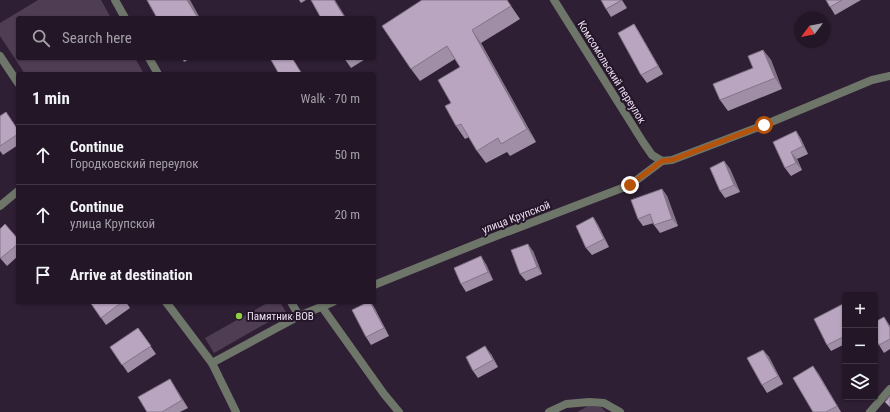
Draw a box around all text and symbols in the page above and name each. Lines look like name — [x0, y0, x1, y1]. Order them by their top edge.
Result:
north arrow — [794, 12, 830, 48]
search box — [16, 16, 376, 60]
street label: Комсомольский переулок — [575, 18, 649, 127]
icon: search — [30, 27, 52, 49]
text: Search here — [62, 29, 132, 47]
text: 1 min — [32, 88, 70, 108]
text: Walk · 70 m — [300, 91, 360, 106]
route start — [755, 116, 773, 134]
text: Continue — [70, 138, 124, 156]
icon: ahead — [32, 144, 54, 166]
text: 50 m — [334, 147, 360, 162]
text: Городковский переулок — [70, 156, 198, 171]
route end — [621, 176, 639, 194]
text: Continue — [70, 198, 124, 216]
street label: улица Крупской — [480, 198, 552, 236]
icon: ahead — [32, 204, 54, 226]
text: 20 m — [334, 207, 360, 222]
text: улица Крупской — [70, 216, 155, 231]
icon: arrive — [32, 264, 54, 286]
text: Arrive at destination — [70, 266, 193, 284]
map controls — [842, 292, 878, 400]
button: + — [842, 292, 878, 328]
place label: Памятник ВОВ — [247, 310, 314, 323]
marker: Памятник ВОВ — [234, 311, 244, 321]
button: − — [842, 328, 878, 364]
button: layers — [842, 364, 878, 400]

